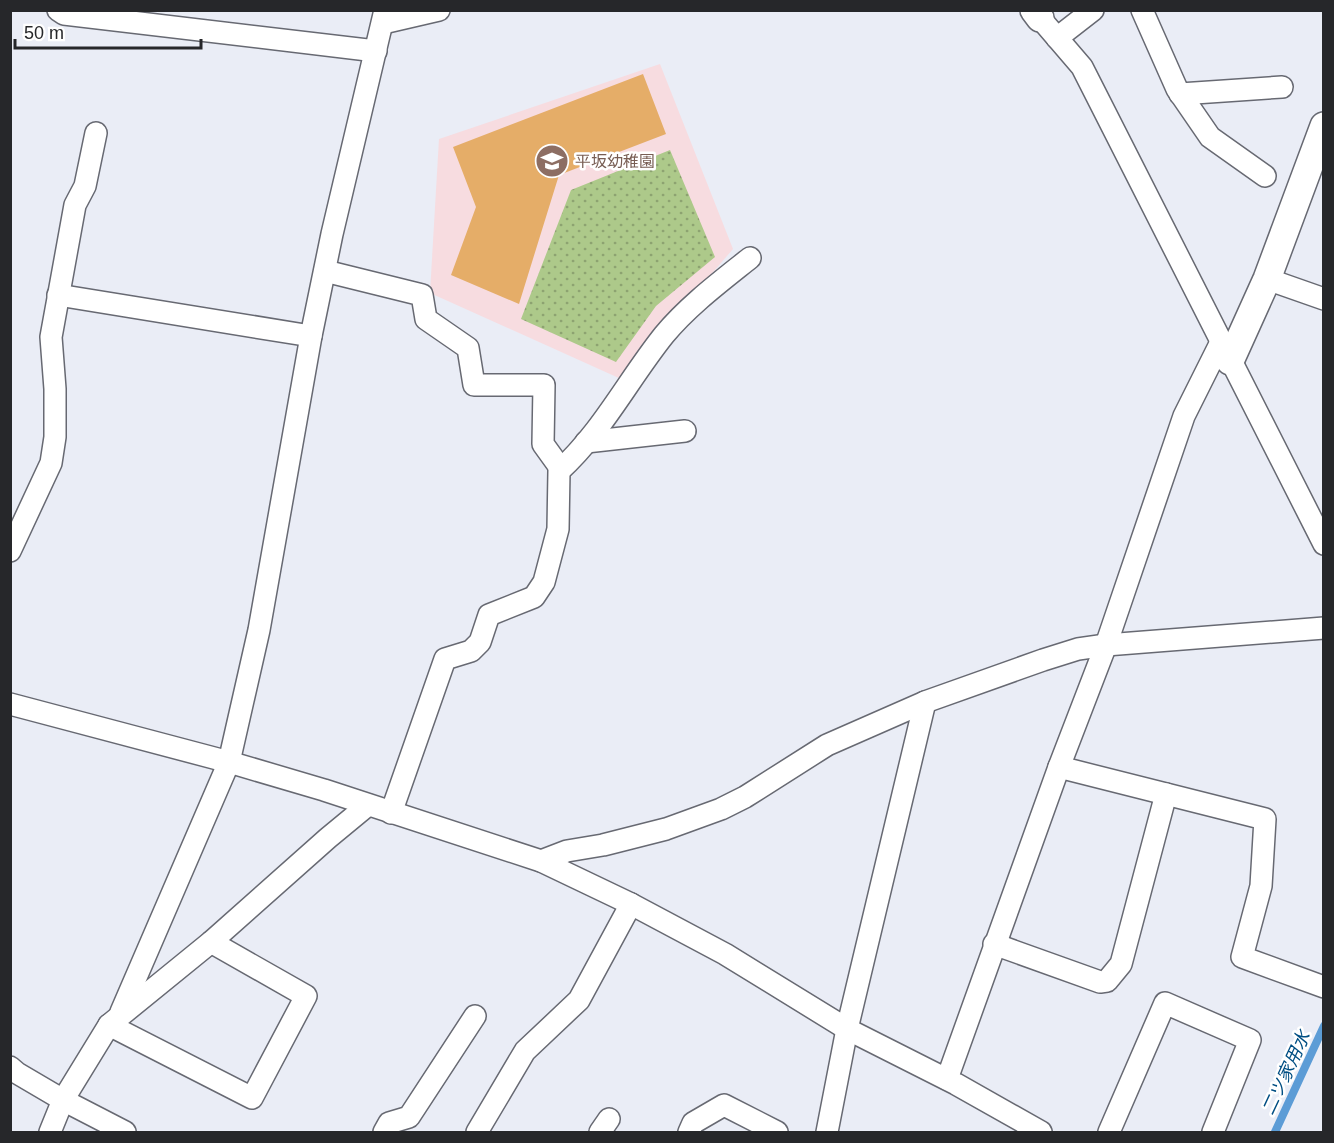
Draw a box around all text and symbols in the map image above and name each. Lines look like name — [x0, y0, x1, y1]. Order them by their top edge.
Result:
scale bar — [15, 12, 201, 50]
text: 50 m — [24, 23, 64, 43]
school or university icon: 平坂幼稚園 — [534, 143, 570, 179]
place label: 平坂幼稚園 — [575, 153, 655, 170]
water label: 二ツ家用水 — [1258, 1026, 1315, 1118]

